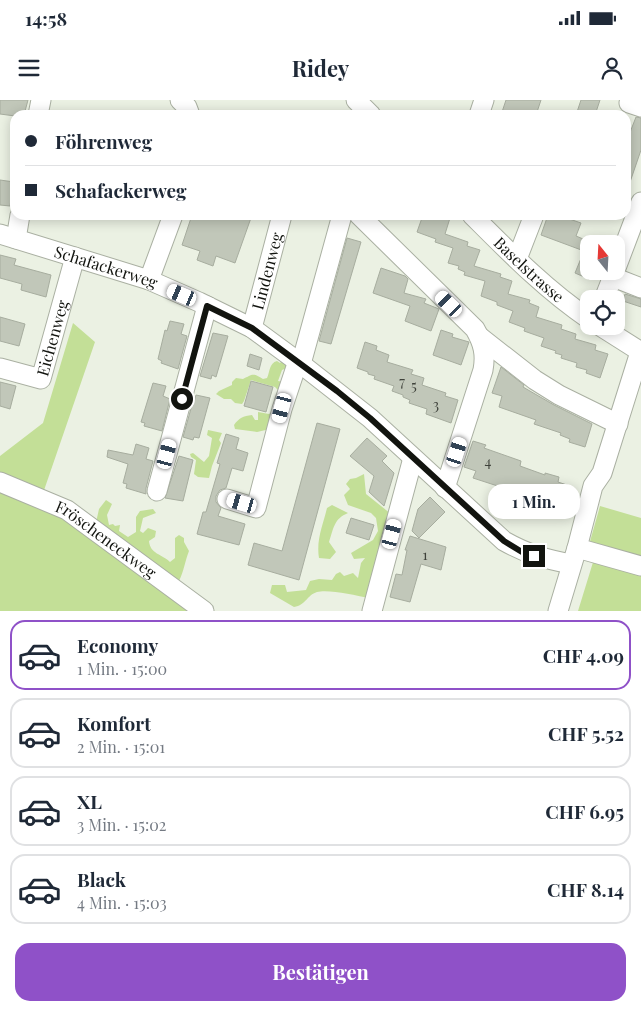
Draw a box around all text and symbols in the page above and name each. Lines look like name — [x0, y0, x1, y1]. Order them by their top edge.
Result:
text: 14:58 — [25, 5, 67, 31]
text: Ridey — [292, 53, 349, 83]
icon: menu — [15, 54, 43, 82]
icon: person — [598, 54, 626, 82]
text: Föhrenweg — [55, 128, 152, 154]
text: Schafackerweg — [55, 177, 187, 203]
street label: Lindenweg — [246, 229, 287, 312]
street label: Baselstrasse — [490, 232, 569, 307]
north arrow — [580, 235, 625, 280]
map controls — [580, 235, 625, 335]
street label: Schafackerweg — [52, 240, 162, 293]
car — [165, 282, 198, 308]
car — [432, 288, 465, 320]
button: locate — [580, 290, 625, 335]
street label: Eichenweg — [31, 297, 73, 378]
house number: 7 — [399, 372, 405, 391]
house number: 5 — [411, 376, 417, 395]
route start — [171, 388, 193, 410]
car — [270, 392, 293, 424]
house number: 3 — [433, 395, 439, 414]
car — [445, 435, 468, 469]
car — [155, 438, 178, 470]
house number: 4 — [485, 452, 492, 471]
callout: 1 Min. — [488, 484, 580, 518]
text: 1 Min. — [512, 491, 556, 512]
car — [225, 492, 258, 514]
street label: Fröscheneckweg — [52, 495, 161, 583]
car — [380, 518, 403, 550]
house number: 1 — [422, 545, 428, 564]
route end — [523, 545, 545, 567]
text: Economy — [77, 632, 158, 658]
icon: car — [17, 633, 62, 678]
text: CHF 4.09 — [543, 642, 624, 668]
text: 1 Min. · 15:00 — [77, 658, 167, 679]
text: Komfort — [77, 710, 151, 736]
icon: car — [17, 711, 62, 756]
text: CHF 5.52 — [548, 720, 624, 746]
text: 2 Min. · 15:01 — [77, 736, 165, 757]
text: XL — [77, 788, 102, 814]
icon: car — [17, 789, 62, 834]
text: CHF 6.95 — [545, 798, 624, 824]
text: 3 Min. · 15:02 — [77, 814, 167, 835]
text: Black — [77, 866, 126, 892]
icon: car — [17, 867, 62, 912]
text: CHF 8.14 — [547, 876, 624, 902]
text: 4 Min. · 15:03 — [77, 892, 167, 913]
button: Bestätigen — [15, 943, 626, 1001]

